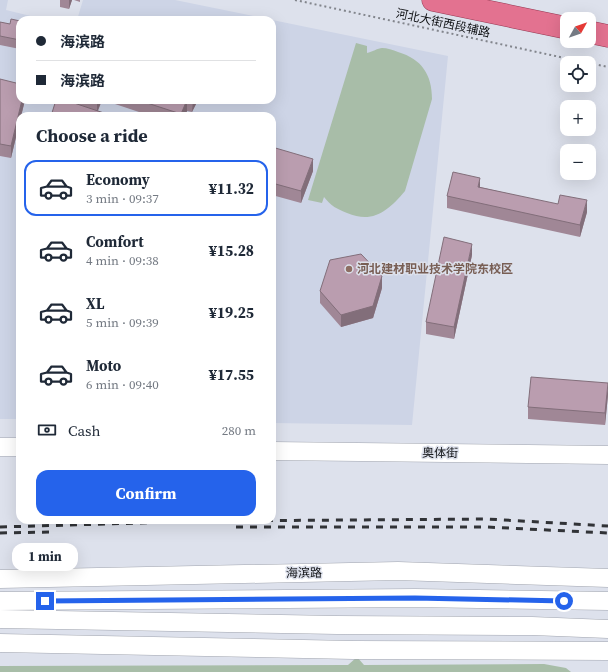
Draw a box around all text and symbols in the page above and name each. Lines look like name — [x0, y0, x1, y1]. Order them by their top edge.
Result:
street label: 河北大街西段辅路 — [394, 5, 492, 41]
north arrow — [560, 12, 596, 48]
map controls — [560, 12, 596, 180]
text: 海滨路 — [60, 31, 105, 52]
button: locate — [560, 56, 596, 92]
text: 海滨路 — [60, 70, 105, 91]
button: + — [560, 100, 596, 136]
text: Choose a ride — [36, 123, 148, 148]
button: − — [560, 144, 596, 180]
text: Economy — [86, 169, 150, 190]
icon: car — [38, 170, 74, 206]
text: ¥11.32 — [209, 178, 254, 199]
text: 3 min · 09:37 — [86, 190, 159, 207]
text: Comfort — [86, 231, 144, 252]
icon: car — [38, 232, 74, 268]
text: ¥15.28 — [209, 240, 254, 261]
text: 4 min · 09:38 — [86, 252, 159, 269]
place label: 河北建材职业技术学院东校区 — [357, 261, 513, 277]
marker: 河北建材职业技术学院东校区 — [344, 264, 354, 274]
text: XL — [86, 293, 105, 314]
icon: car — [38, 294, 74, 330]
text: ¥19.25 — [209, 302, 254, 323]
text: 5 min · 09:39 — [86, 314, 159, 331]
text: Moto — [86, 355, 121, 376]
icon: car — [38, 356, 74, 392]
text: ¥17.55 — [209, 364, 254, 385]
text: 6 min · 09:40 — [86, 376, 159, 393]
icon: cash — [36, 419, 58, 441]
text: Cash — [68, 420, 100, 441]
text: 280 m — [222, 422, 256, 439]
street label: 奥体街 — [422, 445, 458, 461]
button: Confirm — [36, 470, 256, 516]
callout: 1 min — [12, 543, 78, 571]
text: 1 min — [28, 548, 62, 565]
street label: 海滨路 — [286, 565, 322, 581]
route end — [36, 592, 54, 610]
route start — [555, 592, 573, 610]

